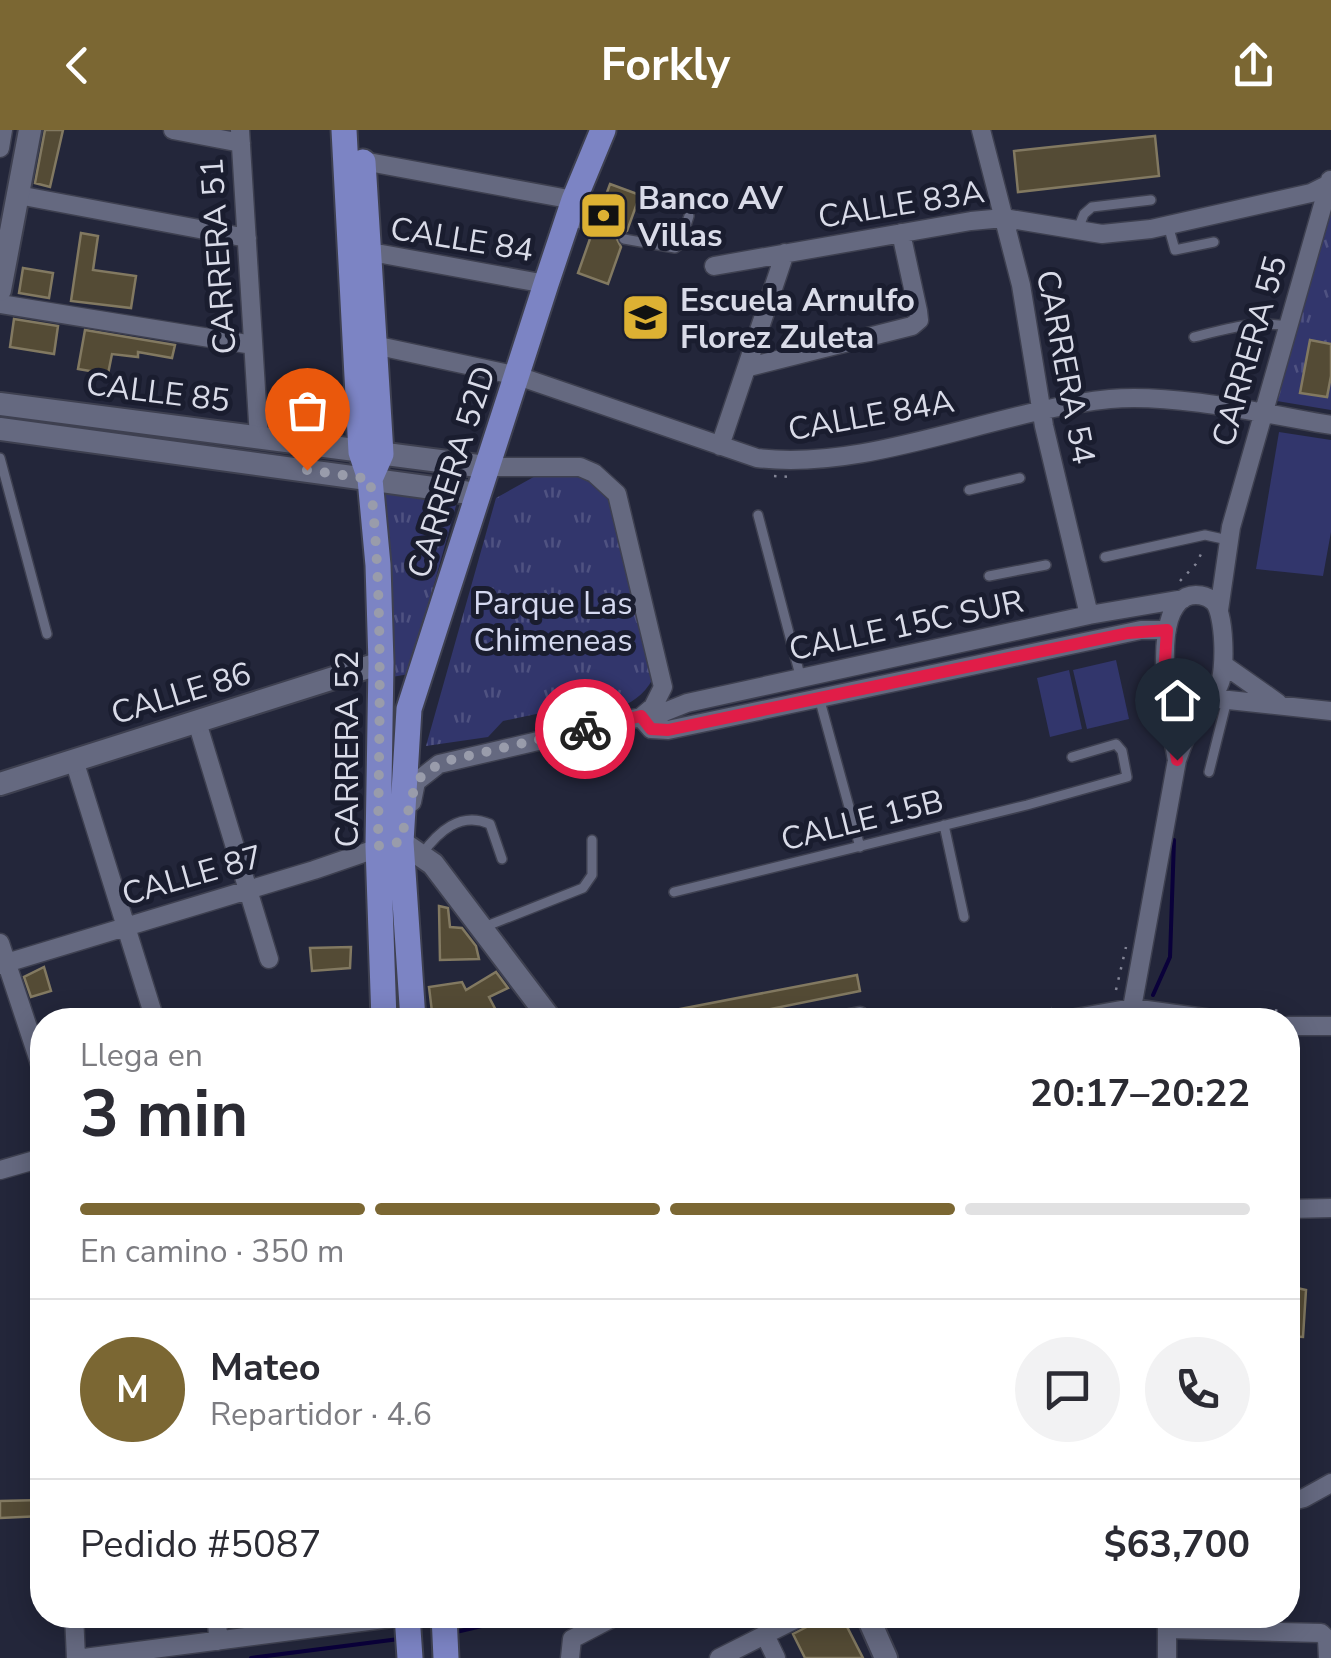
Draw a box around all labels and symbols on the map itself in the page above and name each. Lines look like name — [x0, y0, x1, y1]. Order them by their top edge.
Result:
street label: CARRERA 51 — [190, 156, 247, 356]
street label: CALLE 83A — [815, 170, 987, 239]
place label: Banco AV Villas — [637, 177, 784, 257]
bank icon: Banco AV Villas — [577, 190, 629, 242]
street label: CALLE 84 — [387, 207, 537, 272]
street label: CARRERA 55 — [1202, 251, 1297, 452]
street label: CARRERA 54 — [1026, 266, 1105, 468]
place label: Escuela Arnulfo Florez Zuleta — [680, 279, 915, 359]
school or university icon: Escuela Arnulfo Florez Zuleta — [619, 292, 671, 344]
street label: CARRERA 52D — [397, 361, 506, 584]
street label: CALLE 85 — [84, 362, 232, 423]
pin — [265, 368, 350, 471]
street label: CALLE 84A — [785, 380, 957, 451]
street label: CALLE 15C SUR — [785, 580, 1027, 671]
park label: Parque Las Chimeneas — [473, 582, 633, 662]
street label: CARRERA 52 — [326, 651, 369, 847]
street label: CALLE 86 — [106, 652, 256, 735]
pin — [1135, 658, 1220, 761]
courier — [535, 679, 635, 779]
street label: CALLE 15B — [776, 780, 948, 861]
street label: CALLE 87 — [117, 835, 267, 916]

